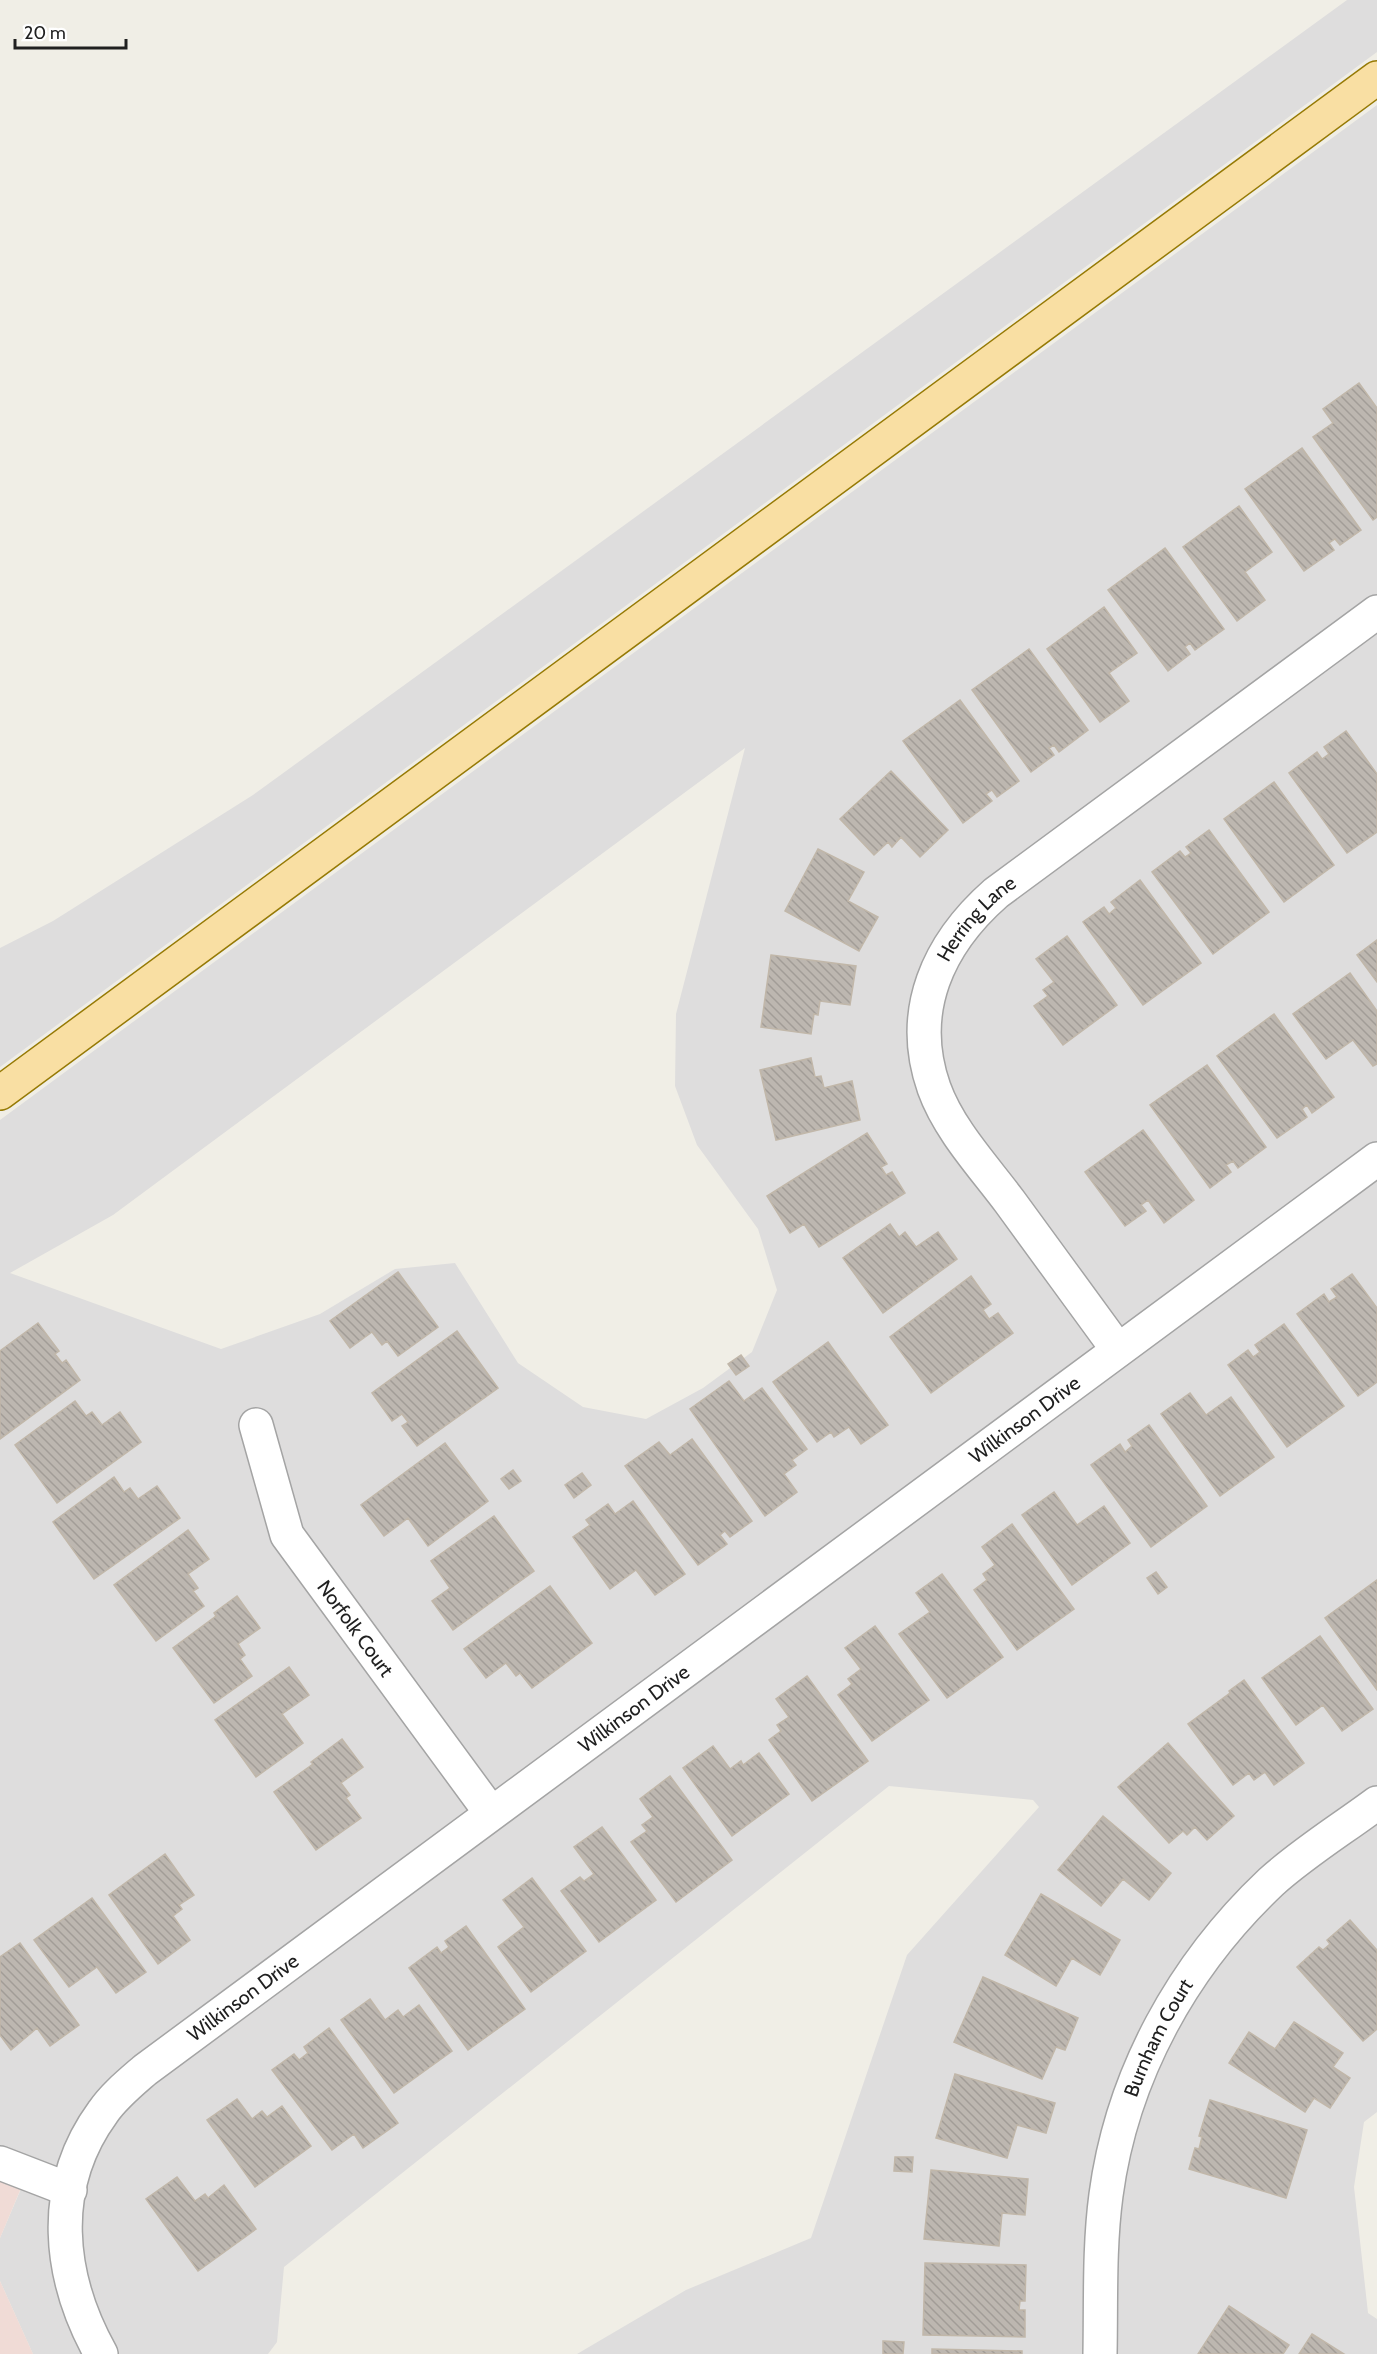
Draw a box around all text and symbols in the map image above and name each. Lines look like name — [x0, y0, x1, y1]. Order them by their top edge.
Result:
scale bar — [15, 12, 126, 50]
text: 20 m — [24, 22, 66, 44]
street label: Herring Lane — [932, 871, 1020, 966]
street label: Wilkinson Drive — [964, 1371, 1085, 1468]
street label: Norfolk Court — [312, 1575, 399, 1681]
street label: Wilkinson Drive — [574, 1660, 694, 1757]
street label: Wilkinson Drive — [183, 1949, 303, 2046]
street label: Burnham Court — [1119, 1974, 1198, 2100]

